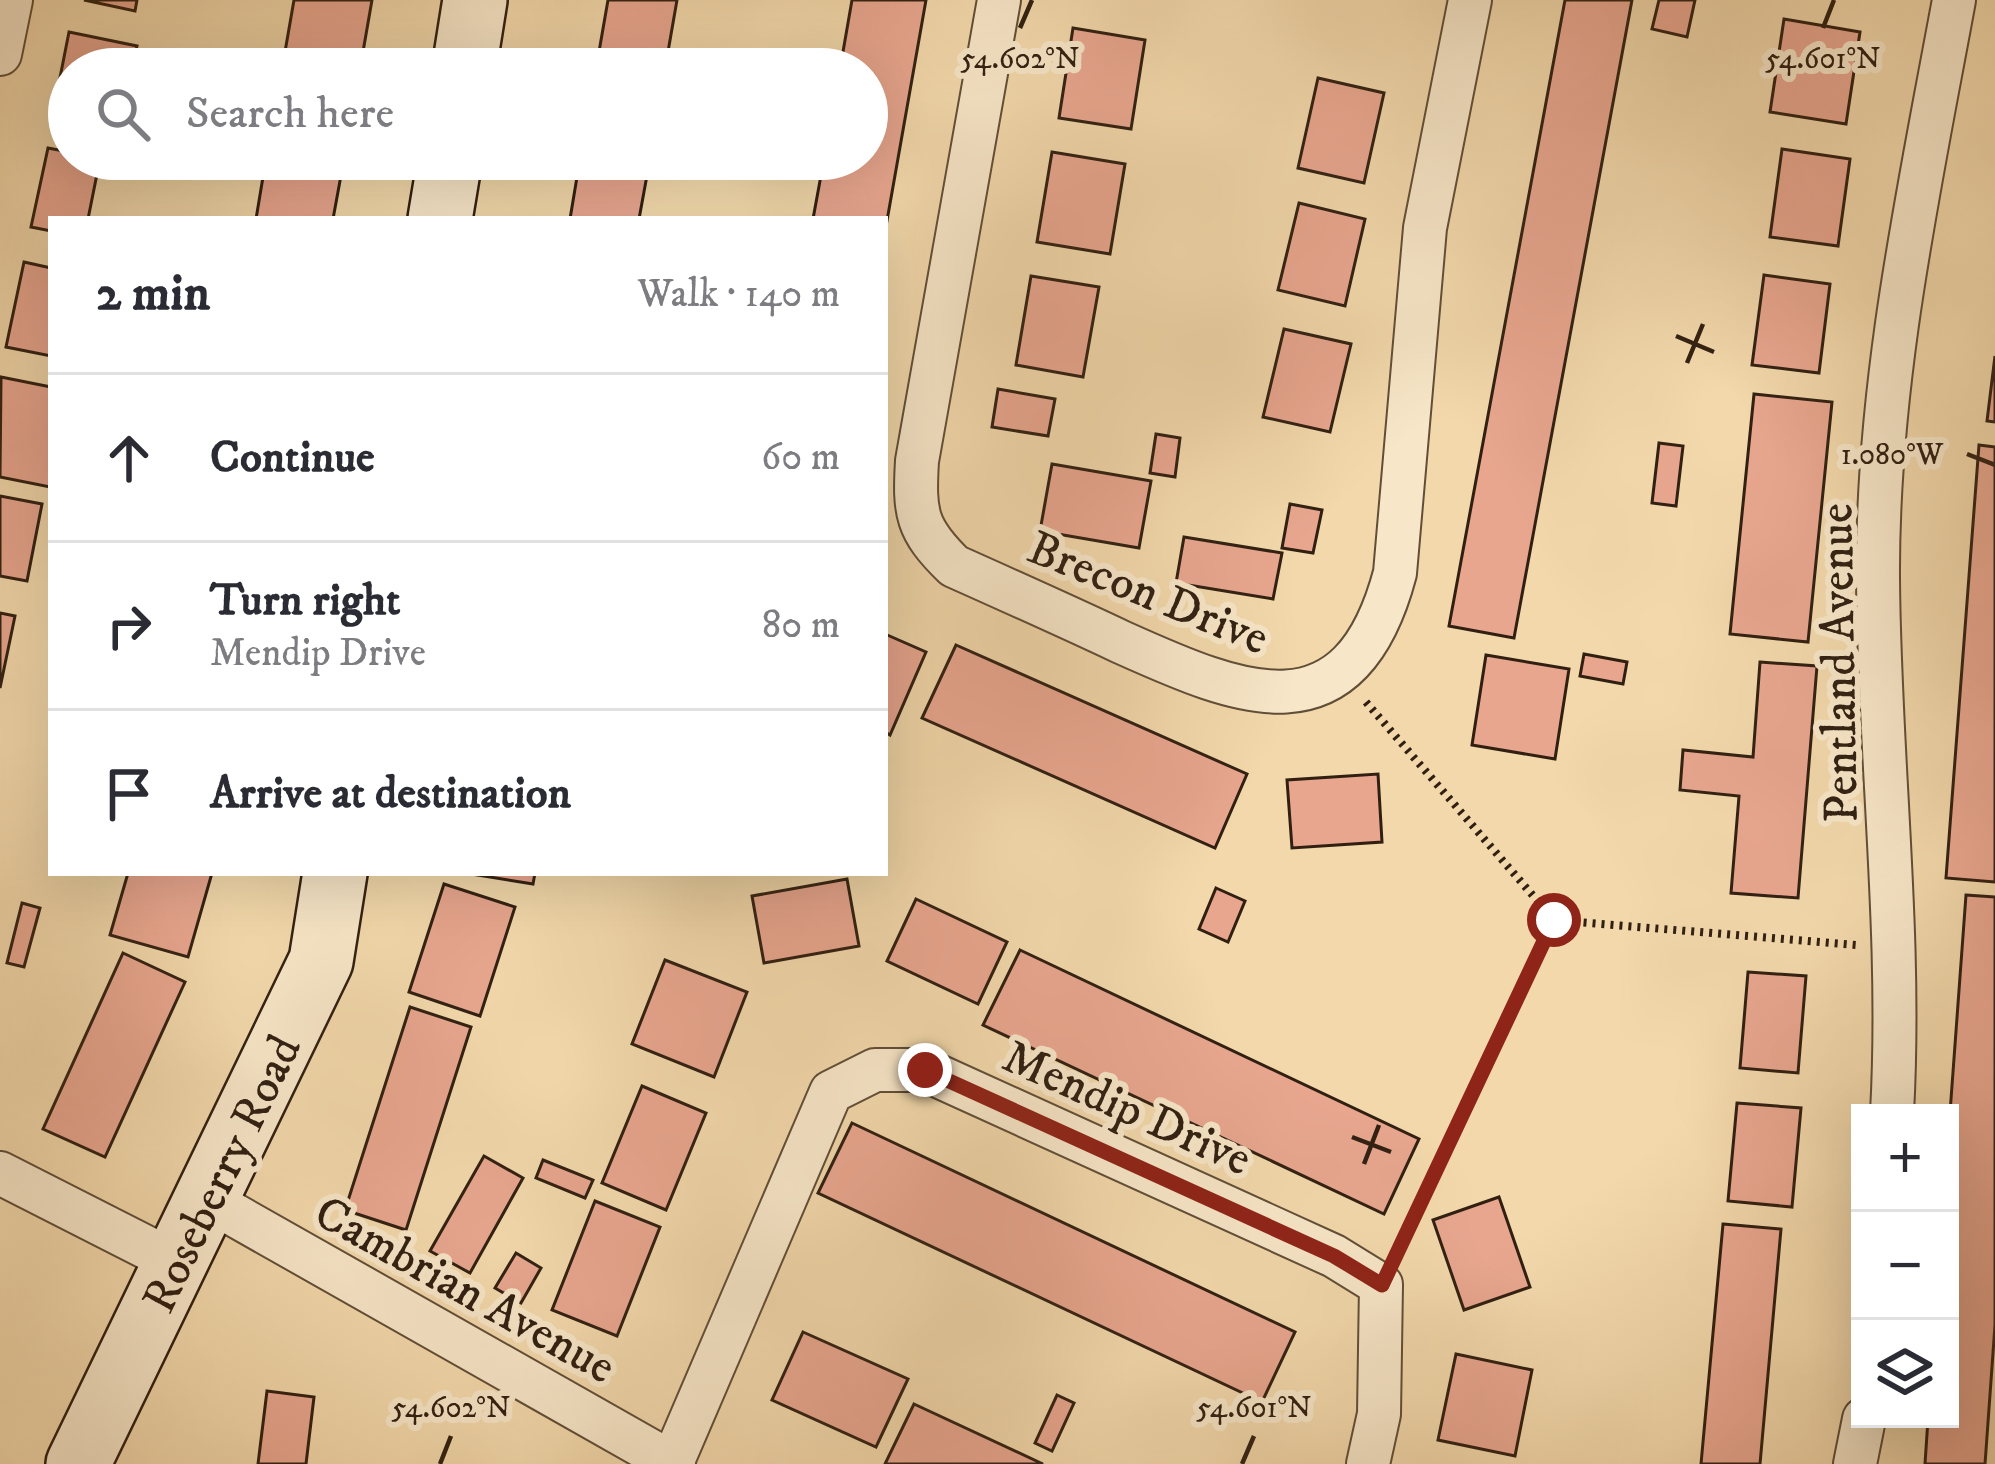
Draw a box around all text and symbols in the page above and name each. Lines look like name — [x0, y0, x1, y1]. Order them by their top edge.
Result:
text: 54.602°N — [960, 41, 1080, 78]
text: 54.601°N — [1765, 41, 1881, 78]
search box — [48, 48, 888, 180]
icon: search — [90, 81, 156, 147]
text: Search here — [186, 86, 394, 142]
text: 2 min — [96, 262, 210, 326]
text: Walk · 140 m — [637, 270, 840, 319]
icon: ahead — [96, 425, 162, 491]
text: Continue — [210, 430, 375, 486]
text: 60 m — [761, 433, 840, 482]
text: 1.080°W — [1841, 437, 1944, 474]
street label: Pentland Avenue — [1807, 503, 1873, 823]
street label: Brecon Drive — [1019, 518, 1277, 669]
text: Turn right — [210, 573, 400, 629]
icon: right — [96, 593, 162, 659]
text: 80 m — [762, 601, 840, 650]
text: Mendip Drive — [210, 629, 426, 678]
icon: arrive — [96, 761, 162, 827]
text: Arrive at destination — [210, 766, 571, 822]
route start — [1527, 893, 1581, 947]
street label: Roseberry Road — [130, 1026, 316, 1323]
street label: Mendip Drive — [993, 1027, 1260, 1190]
route end — [898, 1043, 952, 1097]
map controls — [1851, 1104, 1959, 1428]
button: + — [1851, 1104, 1959, 1212]
street label: Cambrian Avenue — [304, 1183, 626, 1398]
button: − — [1851, 1212, 1959, 1320]
button: layers — [1851, 1320, 1959, 1428]
text: 54.602°N — [391, 1390, 511, 1427]
text: 54.601°N — [1196, 1390, 1312, 1427]

